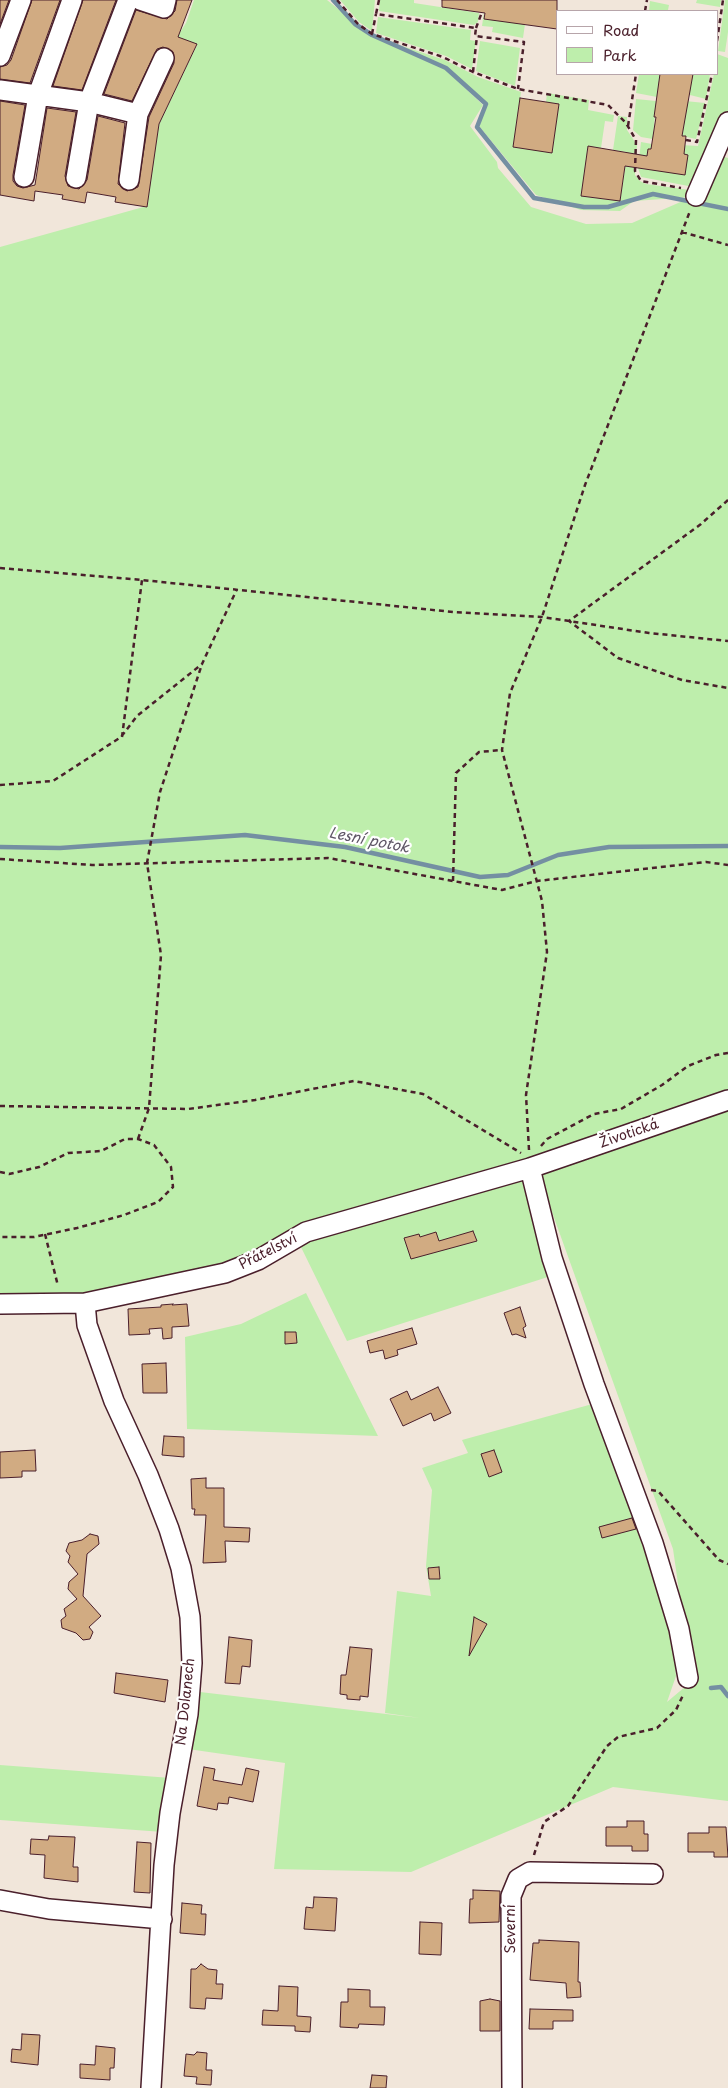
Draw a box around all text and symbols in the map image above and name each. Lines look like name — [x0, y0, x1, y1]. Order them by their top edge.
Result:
legend — [556, 10, 718, 75]
text: Road — [603, 18, 639, 41]
text: Park — [603, 43, 637, 66]
water label: Lesní potok — [327, 824, 411, 858]
street label: Životická — [597, 1116, 661, 1152]
street label: Přátelství — [236, 1230, 300, 1274]
street label: Na Dolanech — [173, 1657, 199, 1747]
street label: Severní — [503, 1904, 519, 1954]

